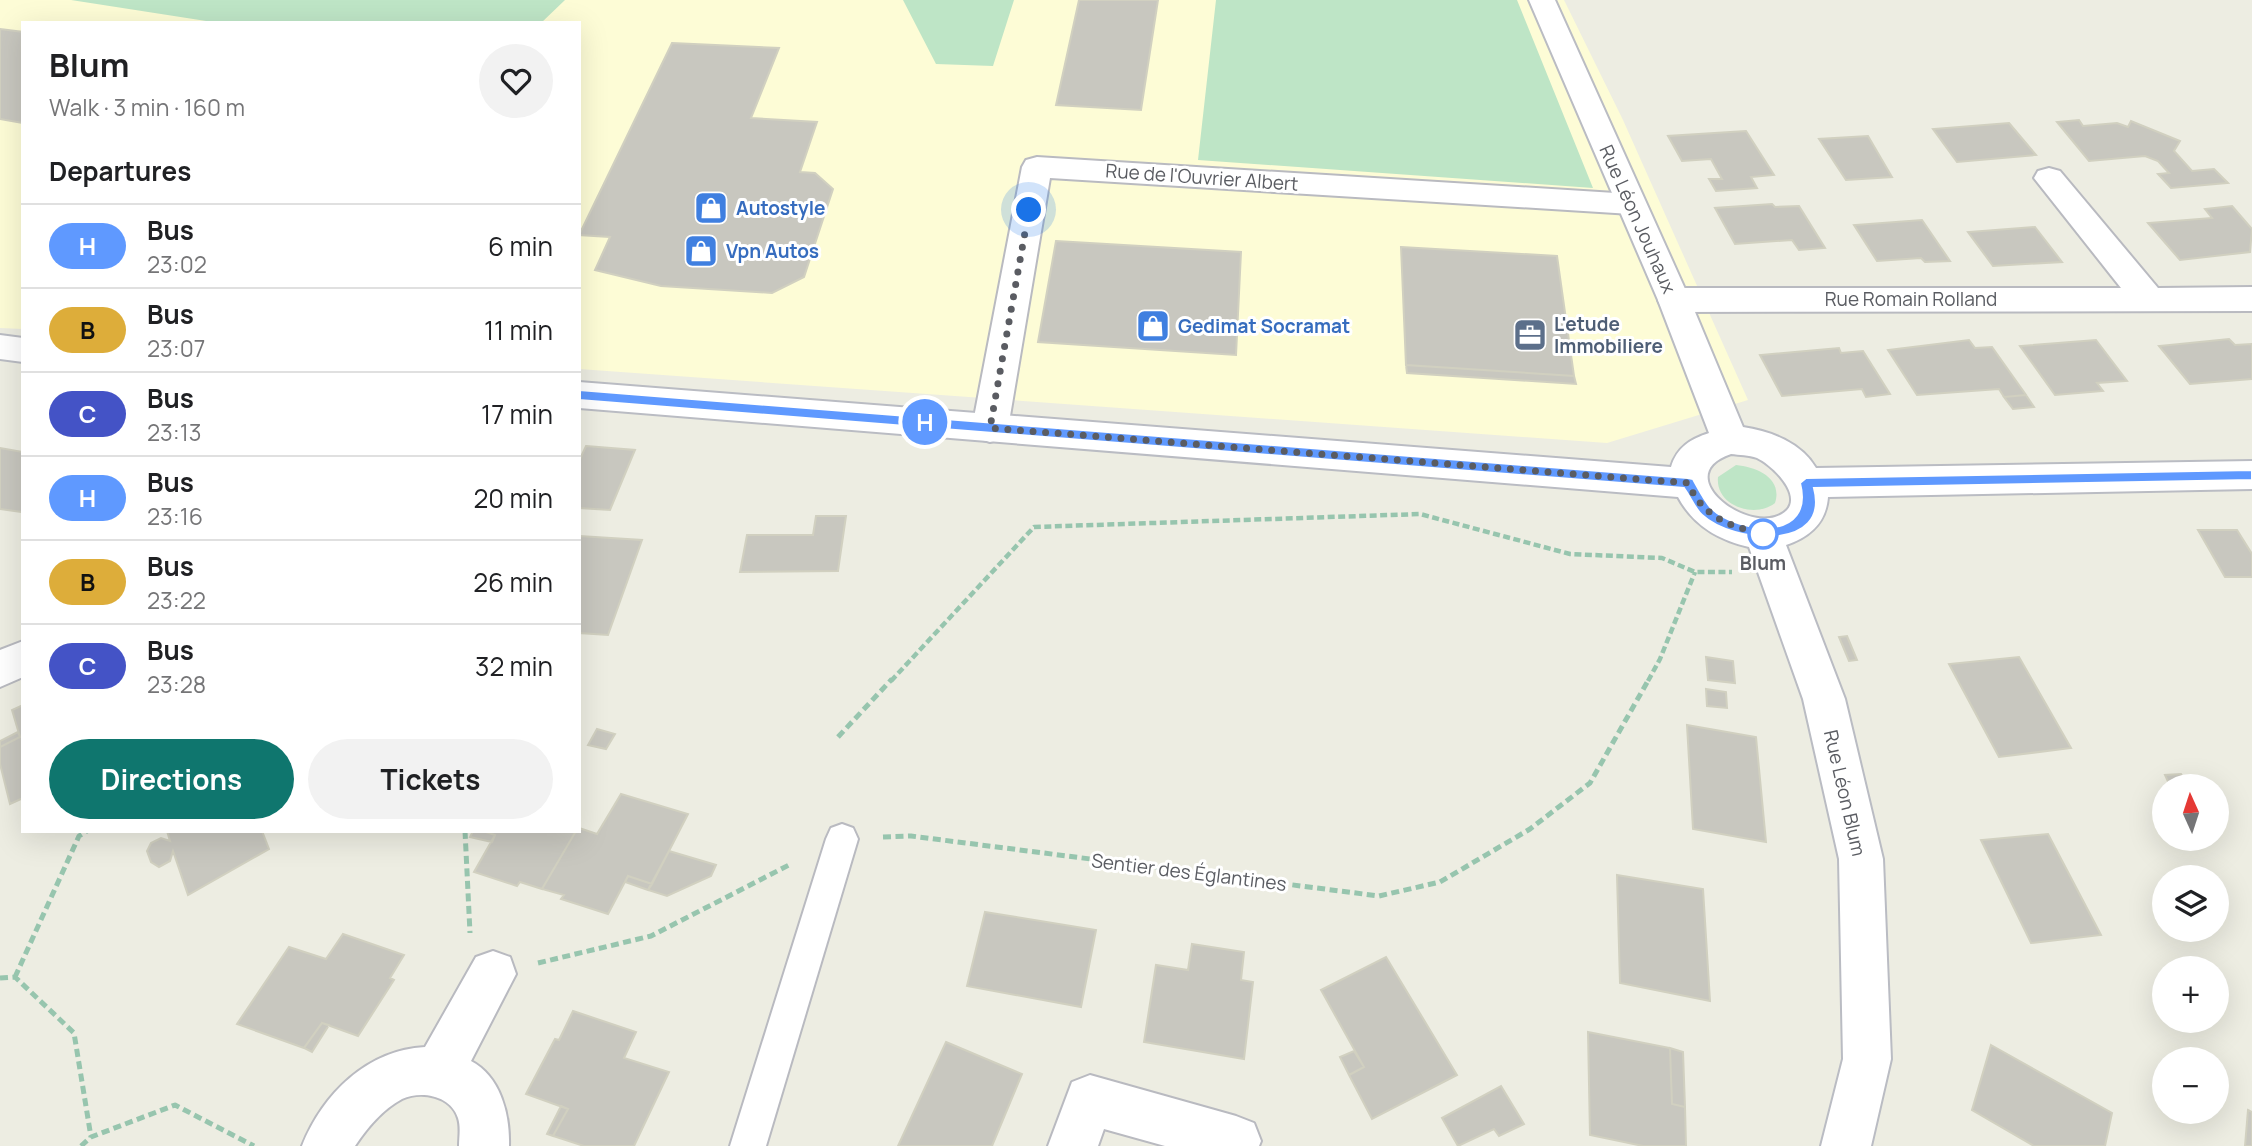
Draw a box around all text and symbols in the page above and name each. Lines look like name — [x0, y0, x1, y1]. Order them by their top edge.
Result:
text: Blum — [49, 42, 129, 87]
button: heart — [479, 44, 553, 118]
text: Walk · 3 min · 160 m — [49, 91, 245, 123]
street label: Rue Léon Jouhaux — [1594, 141, 1682, 297]
text: Departures — [49, 153, 191, 189]
street label: Rue de l'Ouvrier Albert — [1105, 157, 1299, 197]
shop icon: Autostyle — [692, 189, 730, 227]
your location — [1011, 192, 1046, 227]
place label: Autostyle — [736, 195, 825, 221]
text: Bus — [147, 212, 194, 248]
text: 6 min — [488, 228, 553, 264]
text: H — [79, 229, 96, 262]
shop icon: Vpn Autos — [682, 232, 720, 270]
place label: Vpn Autos — [726, 238, 819, 264]
text: 23:02 — [147, 248, 207, 280]
street label: Rue Romain Rolland — [1825, 286, 1997, 312]
text: Bus — [147, 296, 194, 332]
shop icon: Gedimat Socramat — [1134, 307, 1172, 345]
place label: L'etude Immobiliere — [1554, 311, 1663, 359]
text: 11 min — [484, 312, 553, 348]
text: B — [80, 313, 95, 346]
place label: Gedimat Socramat — [1178, 313, 1350, 339]
office icon: L'etude Immobiliere — [1511, 316, 1549, 354]
text: 23:07 — [147, 332, 205, 364]
text: Bus — [147, 380, 194, 416]
text: 17 min — [481, 396, 553, 432]
text: C — [79, 397, 96, 430]
line badge: H — [902, 399, 948, 445]
text: H — [916, 405, 934, 438]
text: 23:13 — [147, 416, 201, 448]
text: Bus — [147, 464, 194, 500]
text: 20 min — [474, 480, 553, 516]
text: H — [79, 481, 96, 514]
text: 23:16 — [147, 500, 203, 532]
marker: Blum — [1748, 519, 1778, 549]
text: Bus — [147, 548, 194, 584]
place label: Blum — [1740, 550, 1786, 576]
text: 26 min — [473, 564, 553, 600]
text: B — [80, 565, 95, 598]
text: 23:22 — [147, 584, 206, 616]
text: Bus — [147, 632, 194, 668]
text: 32 min — [475, 648, 553, 684]
text: C — [79, 649, 96, 682]
text: 23:28 — [147, 668, 206, 700]
street label: Rue Léon Blum — [1818, 727, 1872, 859]
button: Directions — [49, 739, 294, 819]
button: Tickets — [308, 739, 553, 819]
north arrow — [2152, 774, 2230, 850]
map controls — [2152, 774, 2229, 1124]
street label: Sentier des Églantines — [1090, 847, 1288, 897]
button: layers — [2152, 865, 2229, 942]
button: + — [2152, 956, 2229, 1033]
button: − — [2152, 1047, 2229, 1124]

